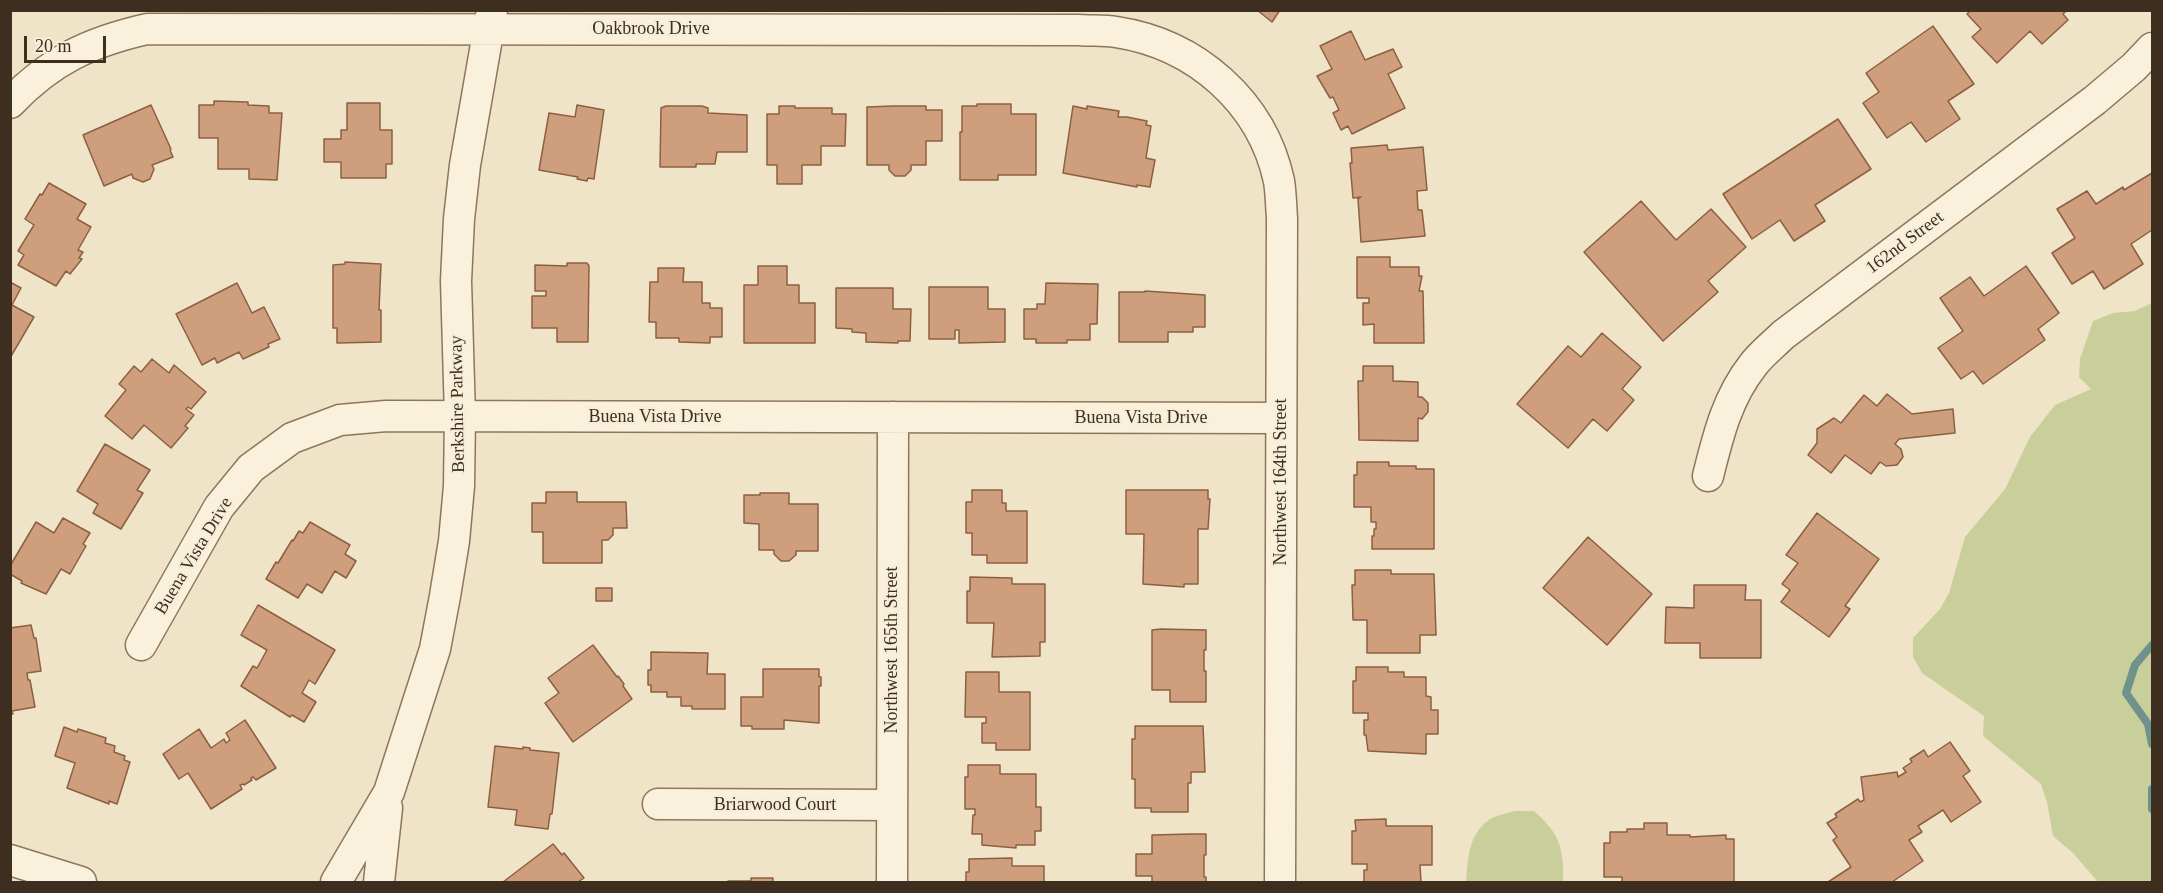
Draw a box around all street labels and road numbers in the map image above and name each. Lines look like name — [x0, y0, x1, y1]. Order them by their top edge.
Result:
street label: Oakbrook Drive — [592, 18, 710, 40]
street label: 162nd Street — [1862, 207, 1948, 279]
street label: Berkshire Parkway — [446, 335, 470, 473]
street label: Northwest 164th Street — [1270, 399, 1292, 565]
street label: Buena Vista Drive — [589, 406, 721, 428]
street label: Buena Vista Drive — [1075, 407, 1207, 429]
street label: Buena Vista Drive — [151, 493, 237, 619]
street label: Northwest 165th Street — [881, 567, 903, 733]
street label: Briarwood Court — [714, 794, 836, 816]

